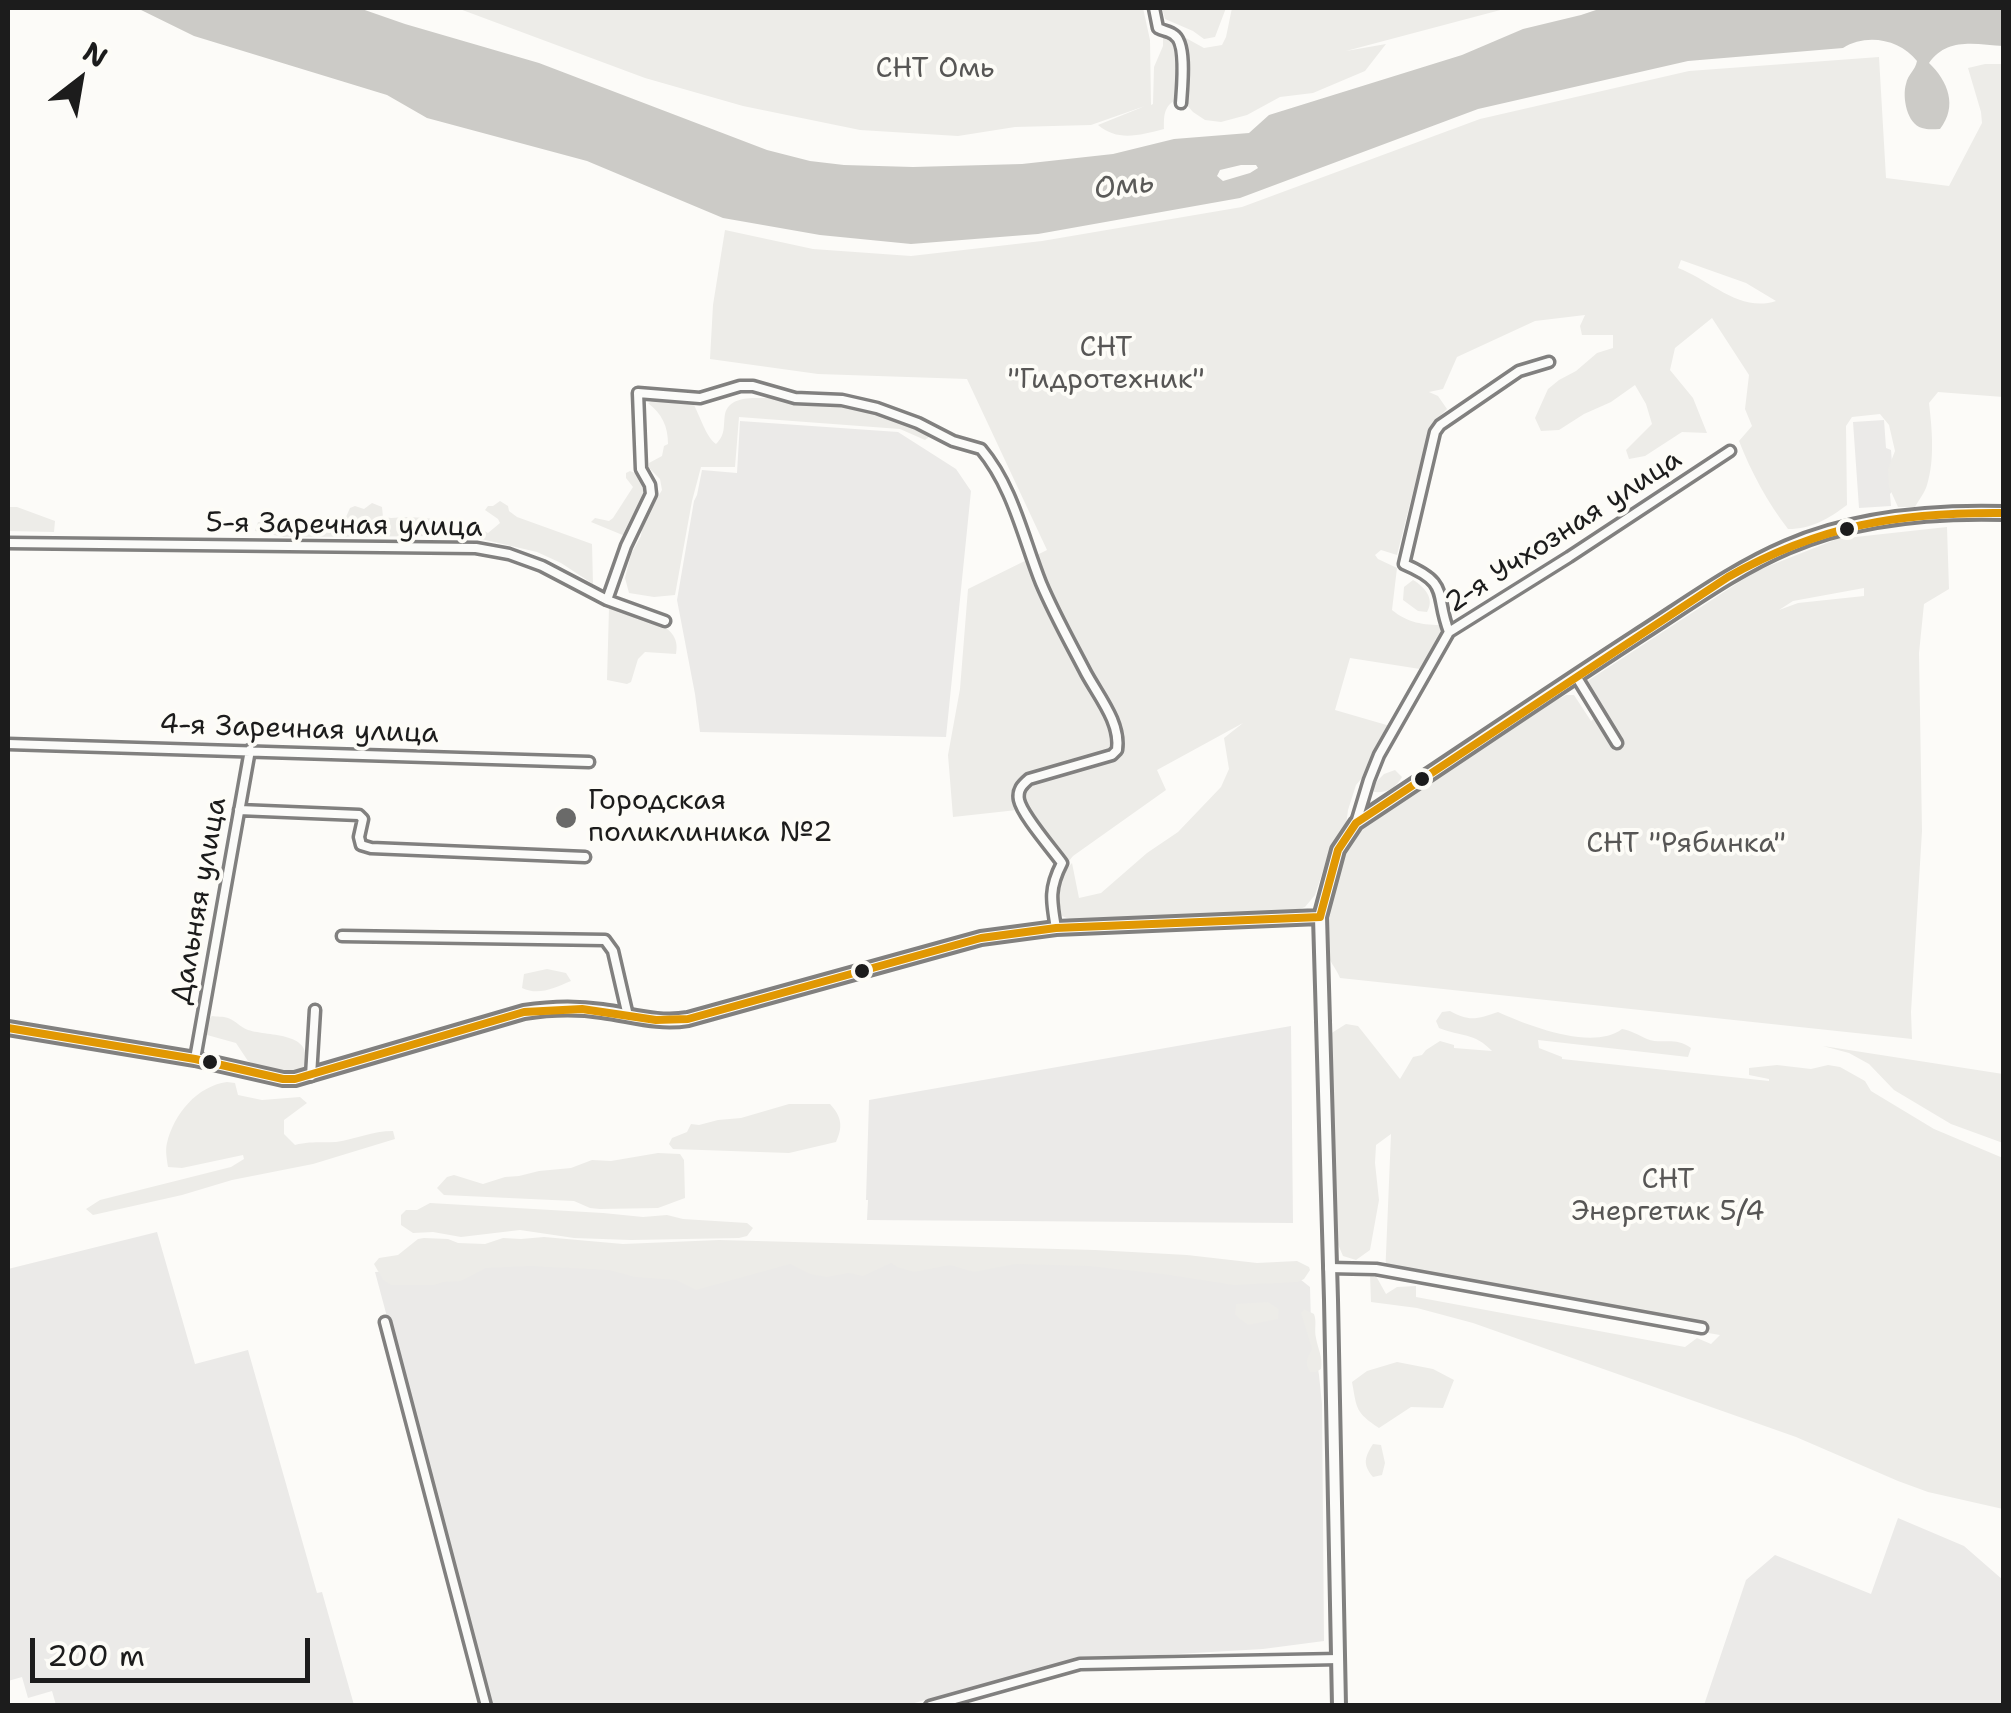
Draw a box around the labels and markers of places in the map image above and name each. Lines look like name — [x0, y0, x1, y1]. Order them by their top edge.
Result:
unlabelled marker — [1837, 519, 1857, 539]
unlabelled marker — [1412, 769, 1432, 789]
place label: Городская поликлиника №2 — [588, 785, 833, 851]
marker: Городская поликлиника №2 — [553, 805, 579, 831]
unlabelled marker — [852, 961, 872, 981]
unlabelled marker — [200, 1052, 220, 1072]

